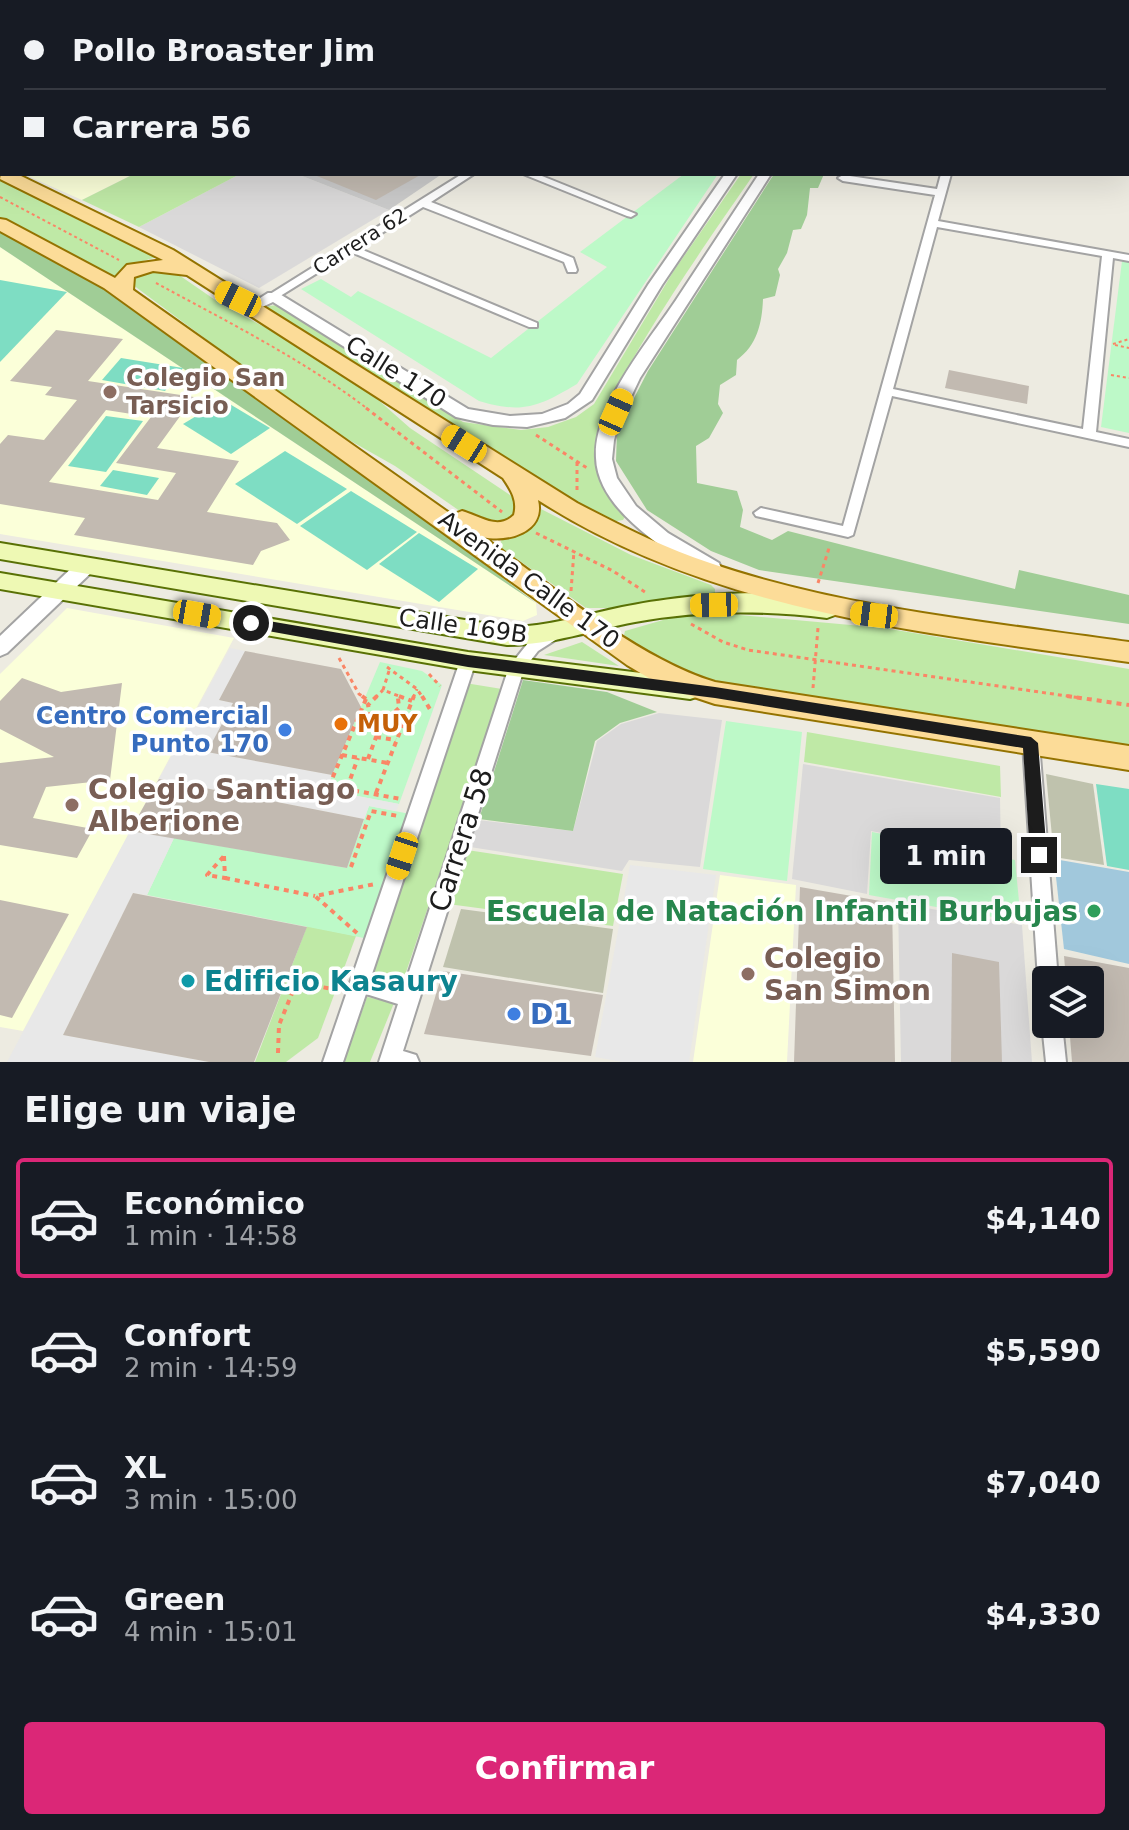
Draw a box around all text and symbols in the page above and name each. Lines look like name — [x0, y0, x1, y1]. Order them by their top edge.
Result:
text: Pollo Broaster Jim — [72, 33, 375, 68]
text: Carrera 56 — [72, 110, 251, 145]
street label: Carrera 62 — [308, 203, 412, 279]
car — [211, 278, 265, 320]
street label: Calle 170 — [341, 330, 451, 414]
place label: Colegio San Tarsicio — [126, 364, 285, 420]
marker: Colegio San Tarsicio — [101, 383, 119, 401]
car — [595, 385, 637, 439]
car — [437, 421, 491, 467]
street label: Avenida Calle 170 — [433, 505, 625, 655]
car — [690, 593, 738, 617]
car — [171, 598, 223, 630]
car — [849, 600, 899, 630]
street label: Calle 169B — [397, 603, 529, 649]
route start — [233, 605, 269, 641]
place label: Centro Comercial Punto 170 — [36, 702, 269, 758]
place label: MUY — [357, 710, 418, 738]
marker: MUY — [332, 715, 350, 733]
marker: Centro Comercial Punto 170 — [276, 721, 294, 739]
street label: Carrera 58 — [422, 764, 500, 916]
place label: Colegio Santiago Alberione — [88, 773, 355, 838]
marker: Colegio Santiago Alberione — [63, 796, 81, 814]
callout: 1 min — [879, 827, 1011, 883]
car — [383, 829, 421, 883]
route end — [1021, 837, 1057, 873]
text: 1 min — [905, 841, 987, 871]
place label: Escuela de Natación Infantil Burbujas — [486, 895, 1078, 928]
marker: Escuela de Natación Infantil Burbujas — [1085, 902, 1103, 920]
place label: Colegio San Simon — [764, 942, 931, 1007]
place label: Edificio Kasaury — [204, 965, 458, 998]
marker: Colegio San Simon — [739, 965, 757, 983]
map controls — [1032, 966, 1104, 1038]
button: layers — [1032, 966, 1104, 1038]
marker: Edificio Kasaury — [179, 972, 197, 990]
place label: D1 — [530, 998, 573, 1031]
marker: D1 — [505, 1005, 523, 1023]
text: Elige un viaje — [24, 1089, 297, 1130]
icon: car — [28, 1182, 100, 1254]
text: Económico — [124, 1186, 305, 1221]
text: $4,140 — [985, 1201, 1101, 1236]
text: 1 min · 14:58 — [124, 1221, 298, 1251]
icon: car — [28, 1314, 100, 1386]
text: Confort — [124, 1318, 251, 1353]
text: $5,590 — [985, 1333, 1101, 1368]
text: 2 min · 14:59 — [124, 1353, 298, 1383]
icon: car — [28, 1446, 100, 1518]
text: XL — [124, 1450, 166, 1485]
text: $7,040 — [985, 1465, 1101, 1500]
text: 3 min · 15:00 — [124, 1485, 298, 1515]
icon: car — [28, 1578, 100, 1650]
text: Green — [124, 1582, 225, 1617]
text: $4,330 — [985, 1597, 1101, 1632]
text: 4 min · 15:01 — [124, 1617, 298, 1647]
button: Confirmar — [24, 1722, 1105, 1814]

